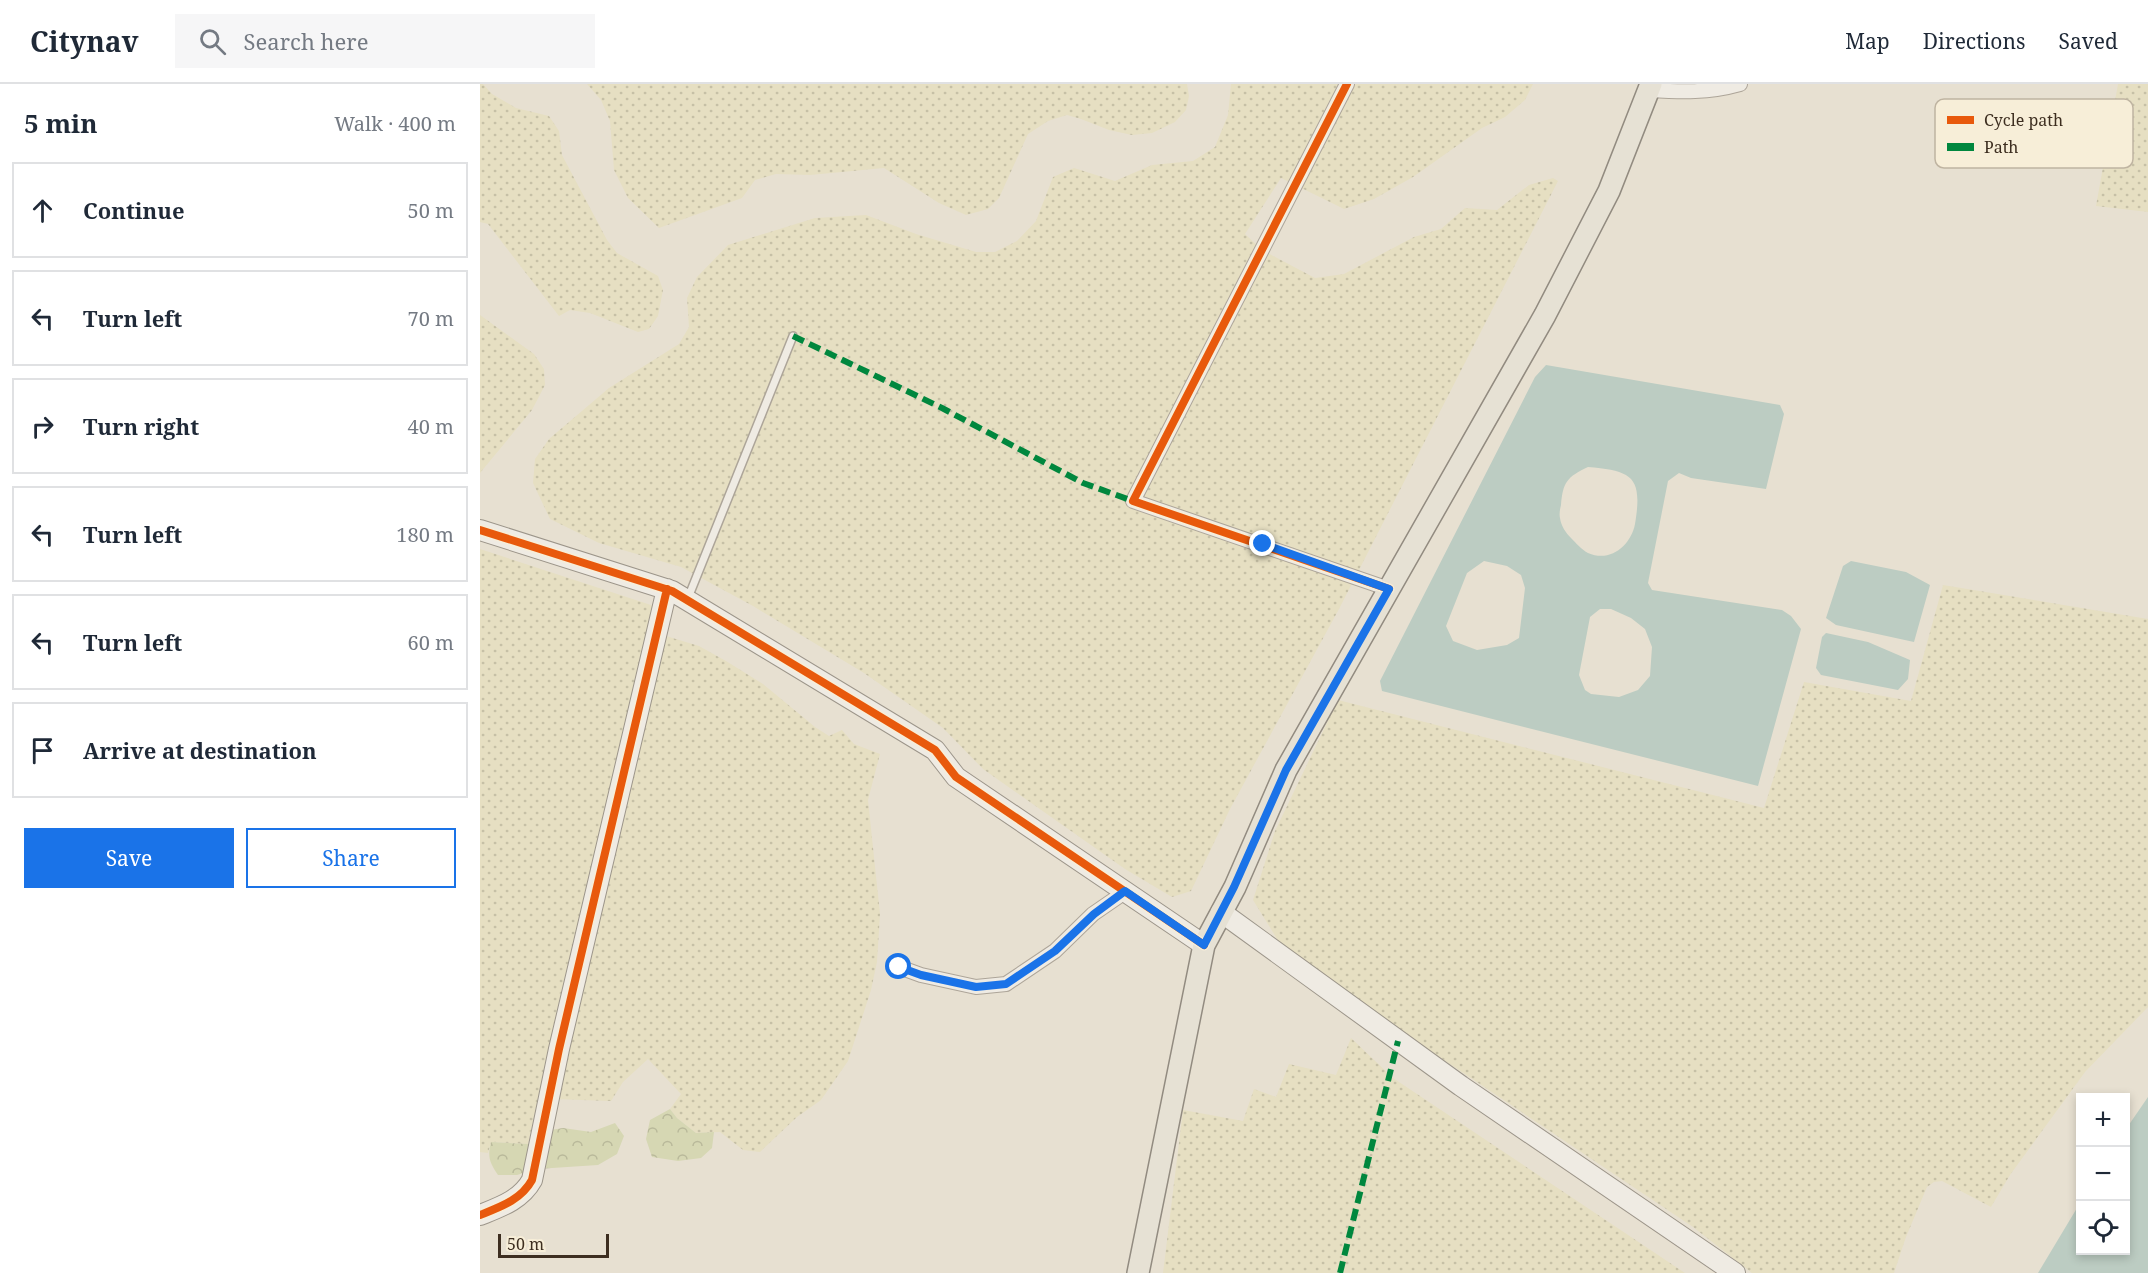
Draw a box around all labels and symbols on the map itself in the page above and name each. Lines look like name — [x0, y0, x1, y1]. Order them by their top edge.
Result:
legend — [1935, 99, 2133, 168]
text: Cycle path — [1984, 109, 2063, 131]
text: Path — [1984, 136, 2018, 158]
route end — [1249, 530, 1275, 556]
route start — [885, 953, 911, 979]
scale bar — [498, 1231, 609, 1258]

